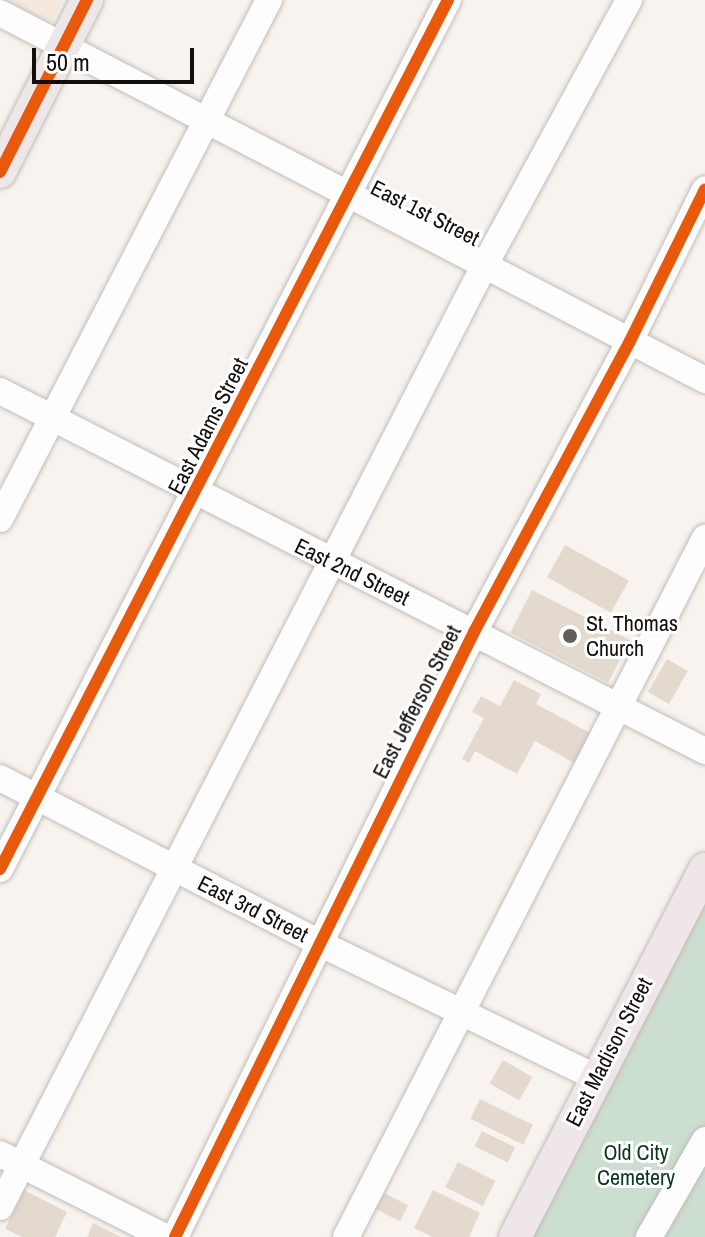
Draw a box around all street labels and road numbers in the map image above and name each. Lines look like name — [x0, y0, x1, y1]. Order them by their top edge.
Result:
street label: East 1st Street — [366, 174, 484, 252]
street label: East Adams Street — [162, 353, 254, 499]
street label: East 2nd Street — [290, 533, 414, 611]
street label: East Jefferson Street — [367, 621, 467, 783]
street label: East 3rd Street — [193, 870, 313, 948]
street label: East Madison Street — [560, 973, 658, 1131]

